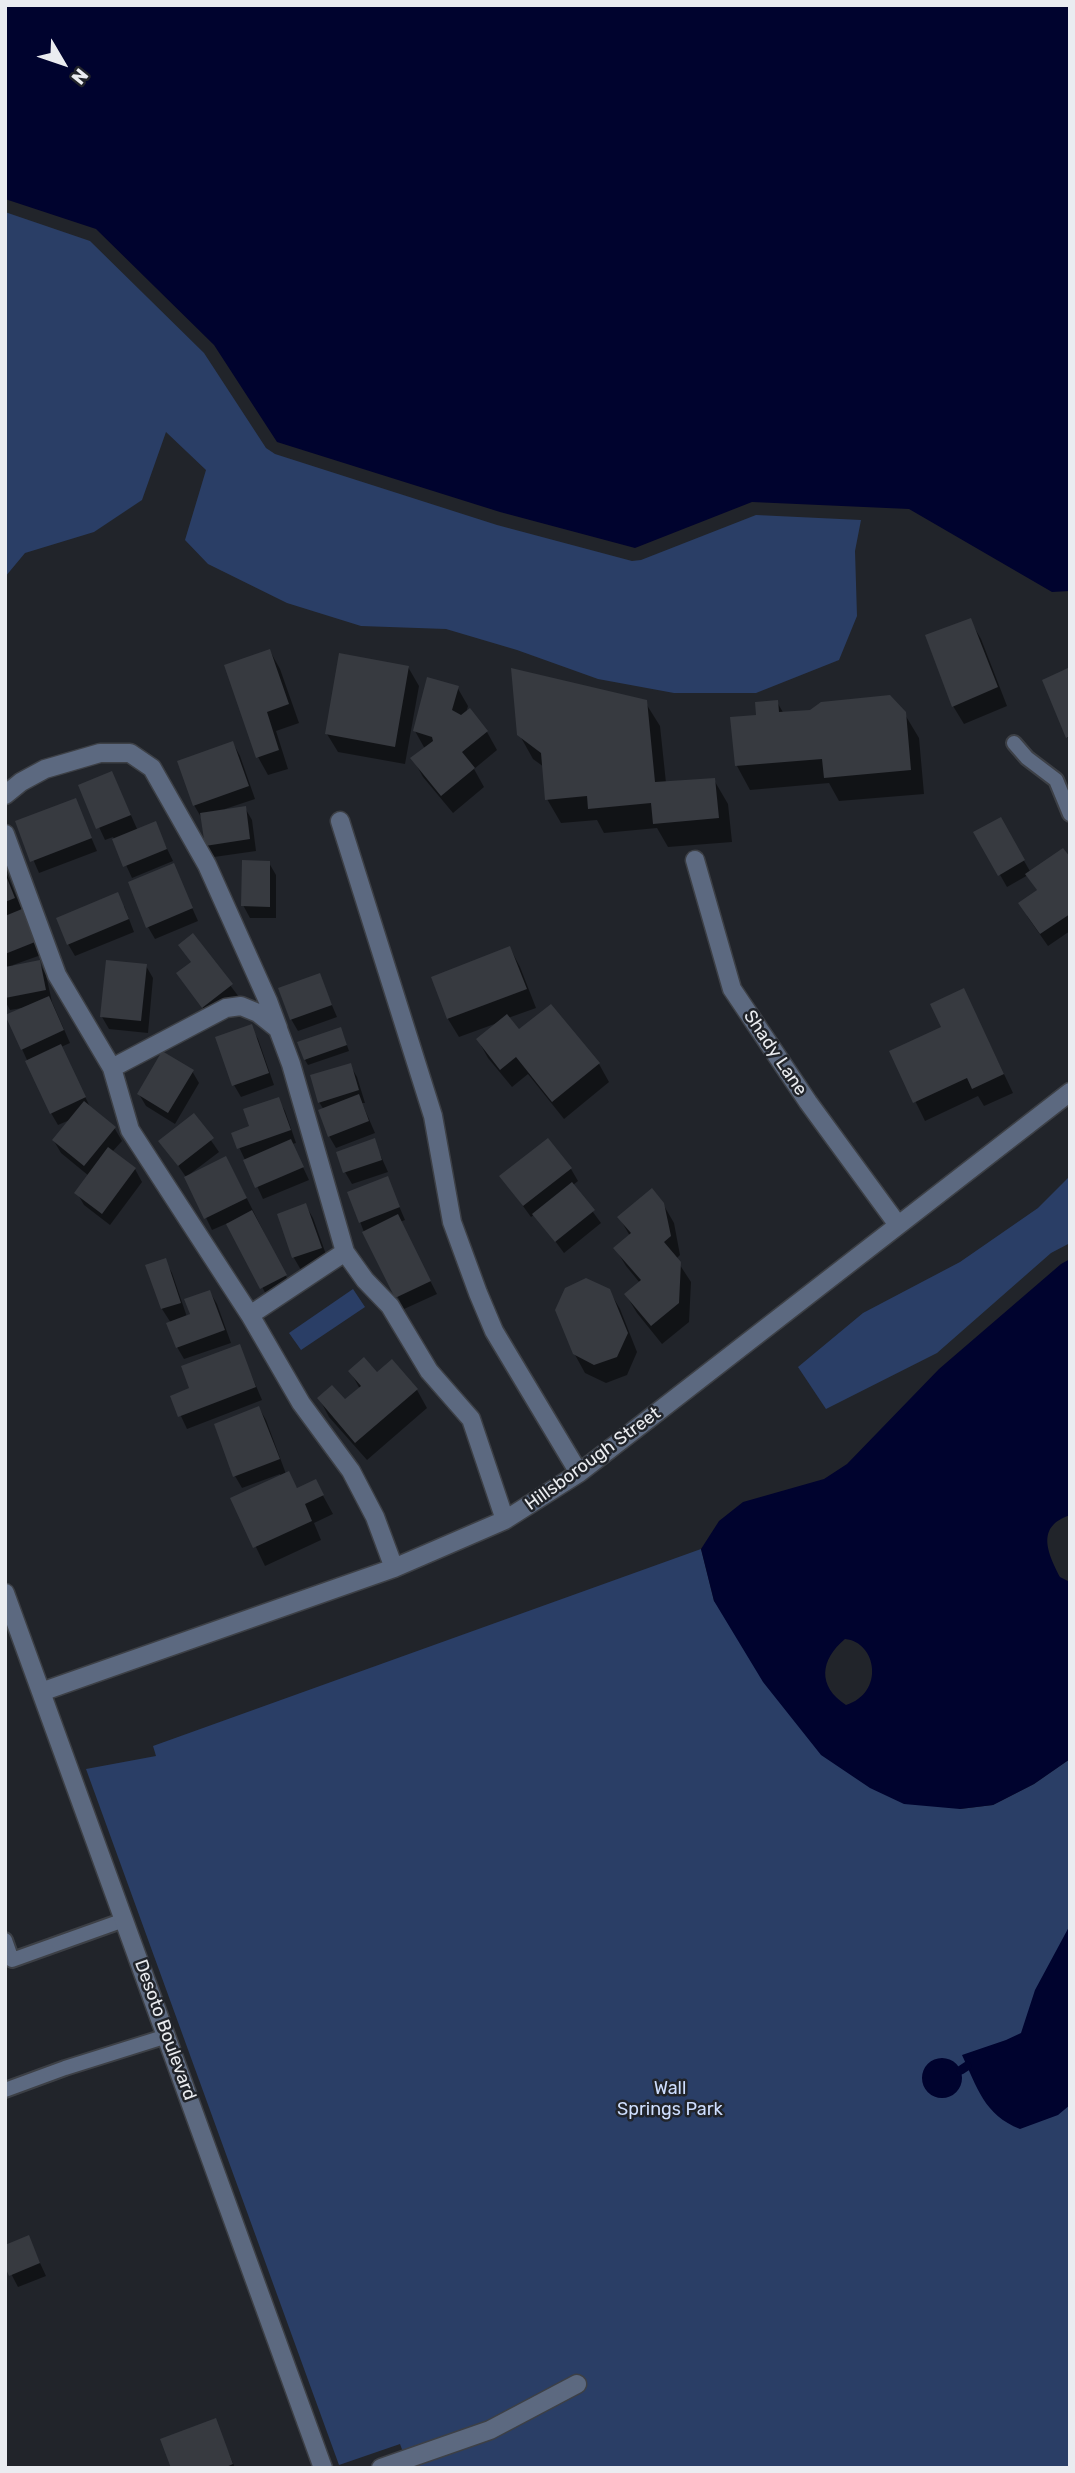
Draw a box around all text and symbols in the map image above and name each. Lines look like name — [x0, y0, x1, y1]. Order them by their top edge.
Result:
north arrow — [28, 28, 98, 98]
text: N — [66, 64, 93, 89]
street label: Shady Lane — [739, 1006, 811, 1100]
street label: Hillsborough Street — [521, 1403, 665, 1515]
street label: Desoto Boulevard — [130, 1957, 200, 2103]
park label: Wall Springs Park — [617, 2078, 723, 2120]

